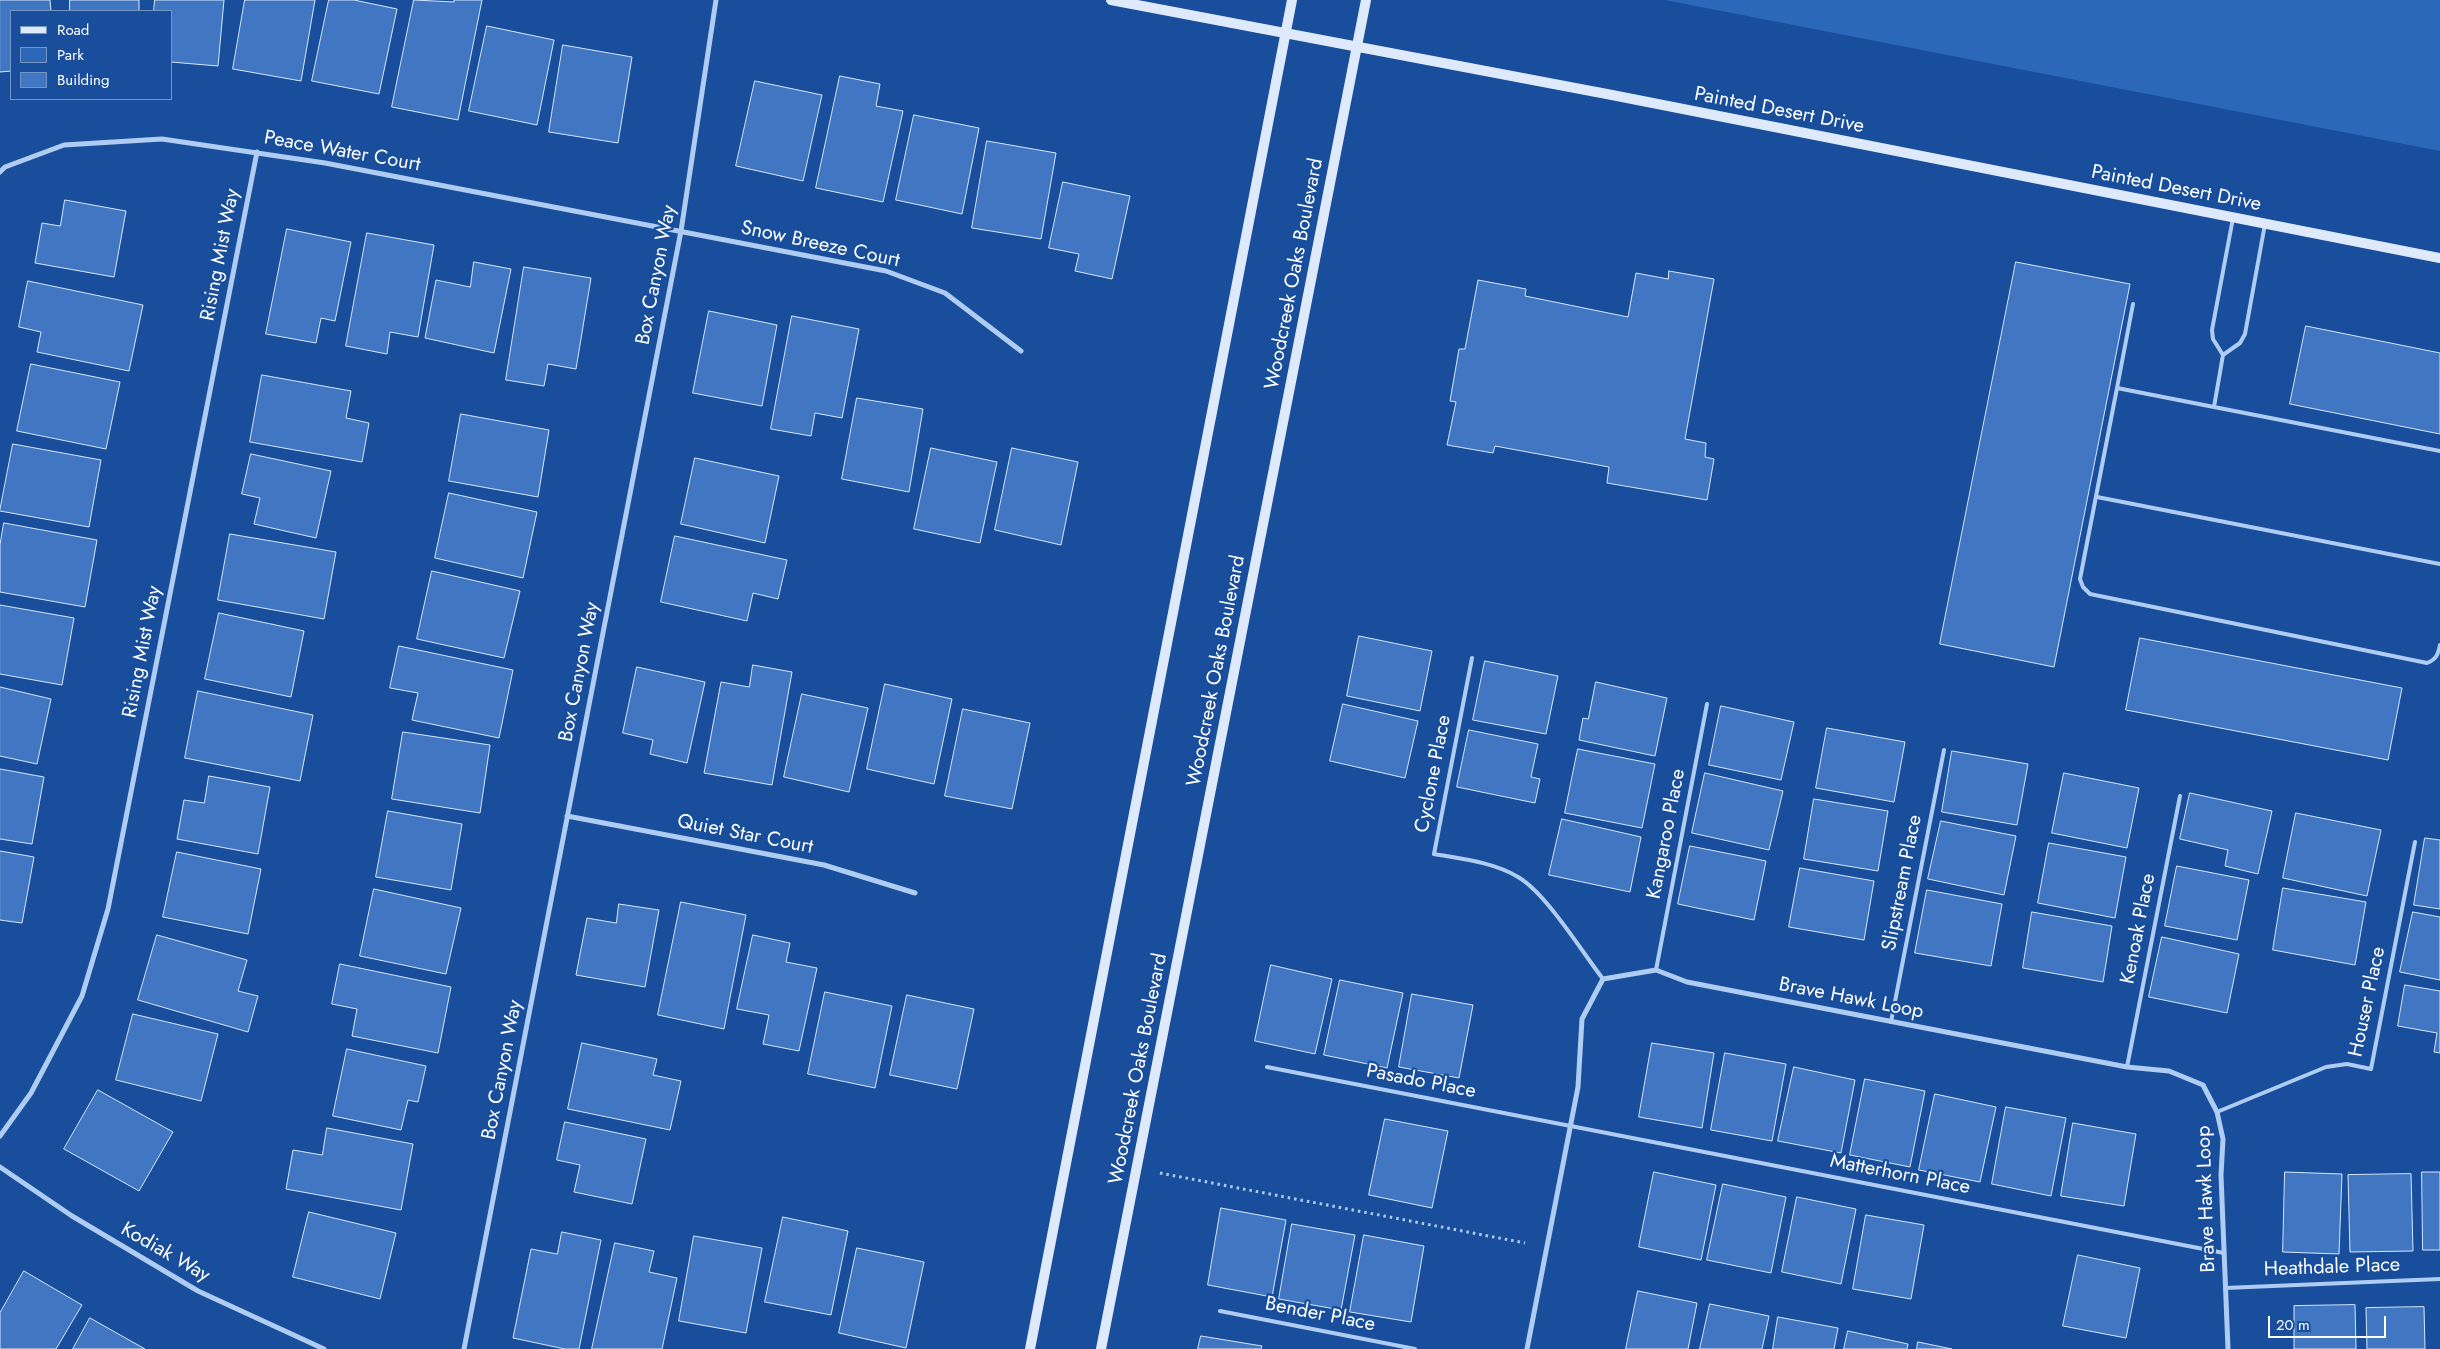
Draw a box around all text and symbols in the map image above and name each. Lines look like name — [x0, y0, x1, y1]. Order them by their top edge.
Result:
legend — [10, 10, 172, 100]
text: Road — [57, 19, 89, 41]
text: Park — [57, 44, 84, 66]
text: Building — [57, 69, 109, 91]
street label: Painted Desert Drive — [1692, 83, 1866, 139]
street label: Peace Water Court — [262, 126, 422, 178]
street label: Woodcreek Oaks Boulevard — [1261, 156, 1329, 392]
street label: Painted Desert Drive — [2089, 161, 2263, 217]
street label: Rising Mist Way — [196, 187, 246, 323]
street label: Box Canyon Way — [632, 203, 682, 347]
street label: Snow Breeze Court — [738, 216, 902, 274]
street label: Woodcreek Oaks Boulevard — [1183, 553, 1251, 789]
street label: Rising Mist Way — [118, 584, 168, 720]
street label: Box Canyon Way — [555, 600, 605, 744]
street label: Cyclone Place — [1411, 713, 1457, 835]
street label: Kangaroo Place — [1643, 767, 1691, 901]
street label: Quiet Star Court — [675, 810, 815, 860]
street label: Slipstream Place — [1878, 813, 1928, 953]
street label: Kenoak Place — [2117, 872, 2161, 986]
street label: Houser Place — [2345, 945, 2391, 1059]
street label: Woodcreek Oaks Boulevard — [1105, 951, 1173, 1187]
street label: Brave Hawk Loop — [1777, 973, 1925, 1025]
street label: Box Canyon Way — [478, 998, 528, 1142]
street label: Pasado Place — [1364, 1060, 1478, 1104]
street label: Brave Hawk Loop — [2192, 1125, 2222, 1273]
street label: Matterhorn Place — [1828, 1150, 1972, 1200]
street label: Kodiak Way — [116, 1218, 214, 1288]
street label: Heathdale Place — [2263, 1254, 2401, 1282]
street label: Bender Place — [1263, 1293, 1377, 1337]
scale bar — [2270, 1306, 2388, 1338]
text: 20 m — [2276, 1314, 2310, 1336]

